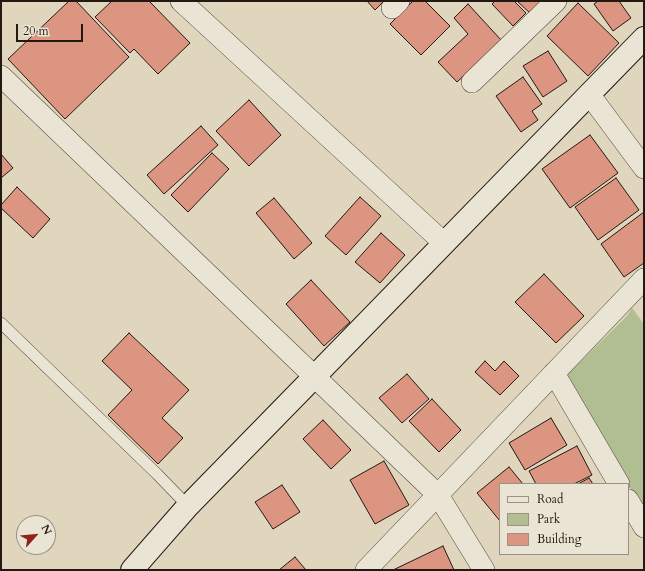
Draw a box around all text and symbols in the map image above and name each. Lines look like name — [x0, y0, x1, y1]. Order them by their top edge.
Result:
scale bar — [18, 16, 85, 42]
text: 20 m — [23, 23, 49, 39]
legend — [499, 483, 629, 555]
text: Road — [537, 491, 563, 507]
text: Park — [537, 511, 560, 527]
north arrow — [16, 515, 56, 555]
text: N — [37, 522, 55, 537]
text: Building — [537, 531, 581, 547]

